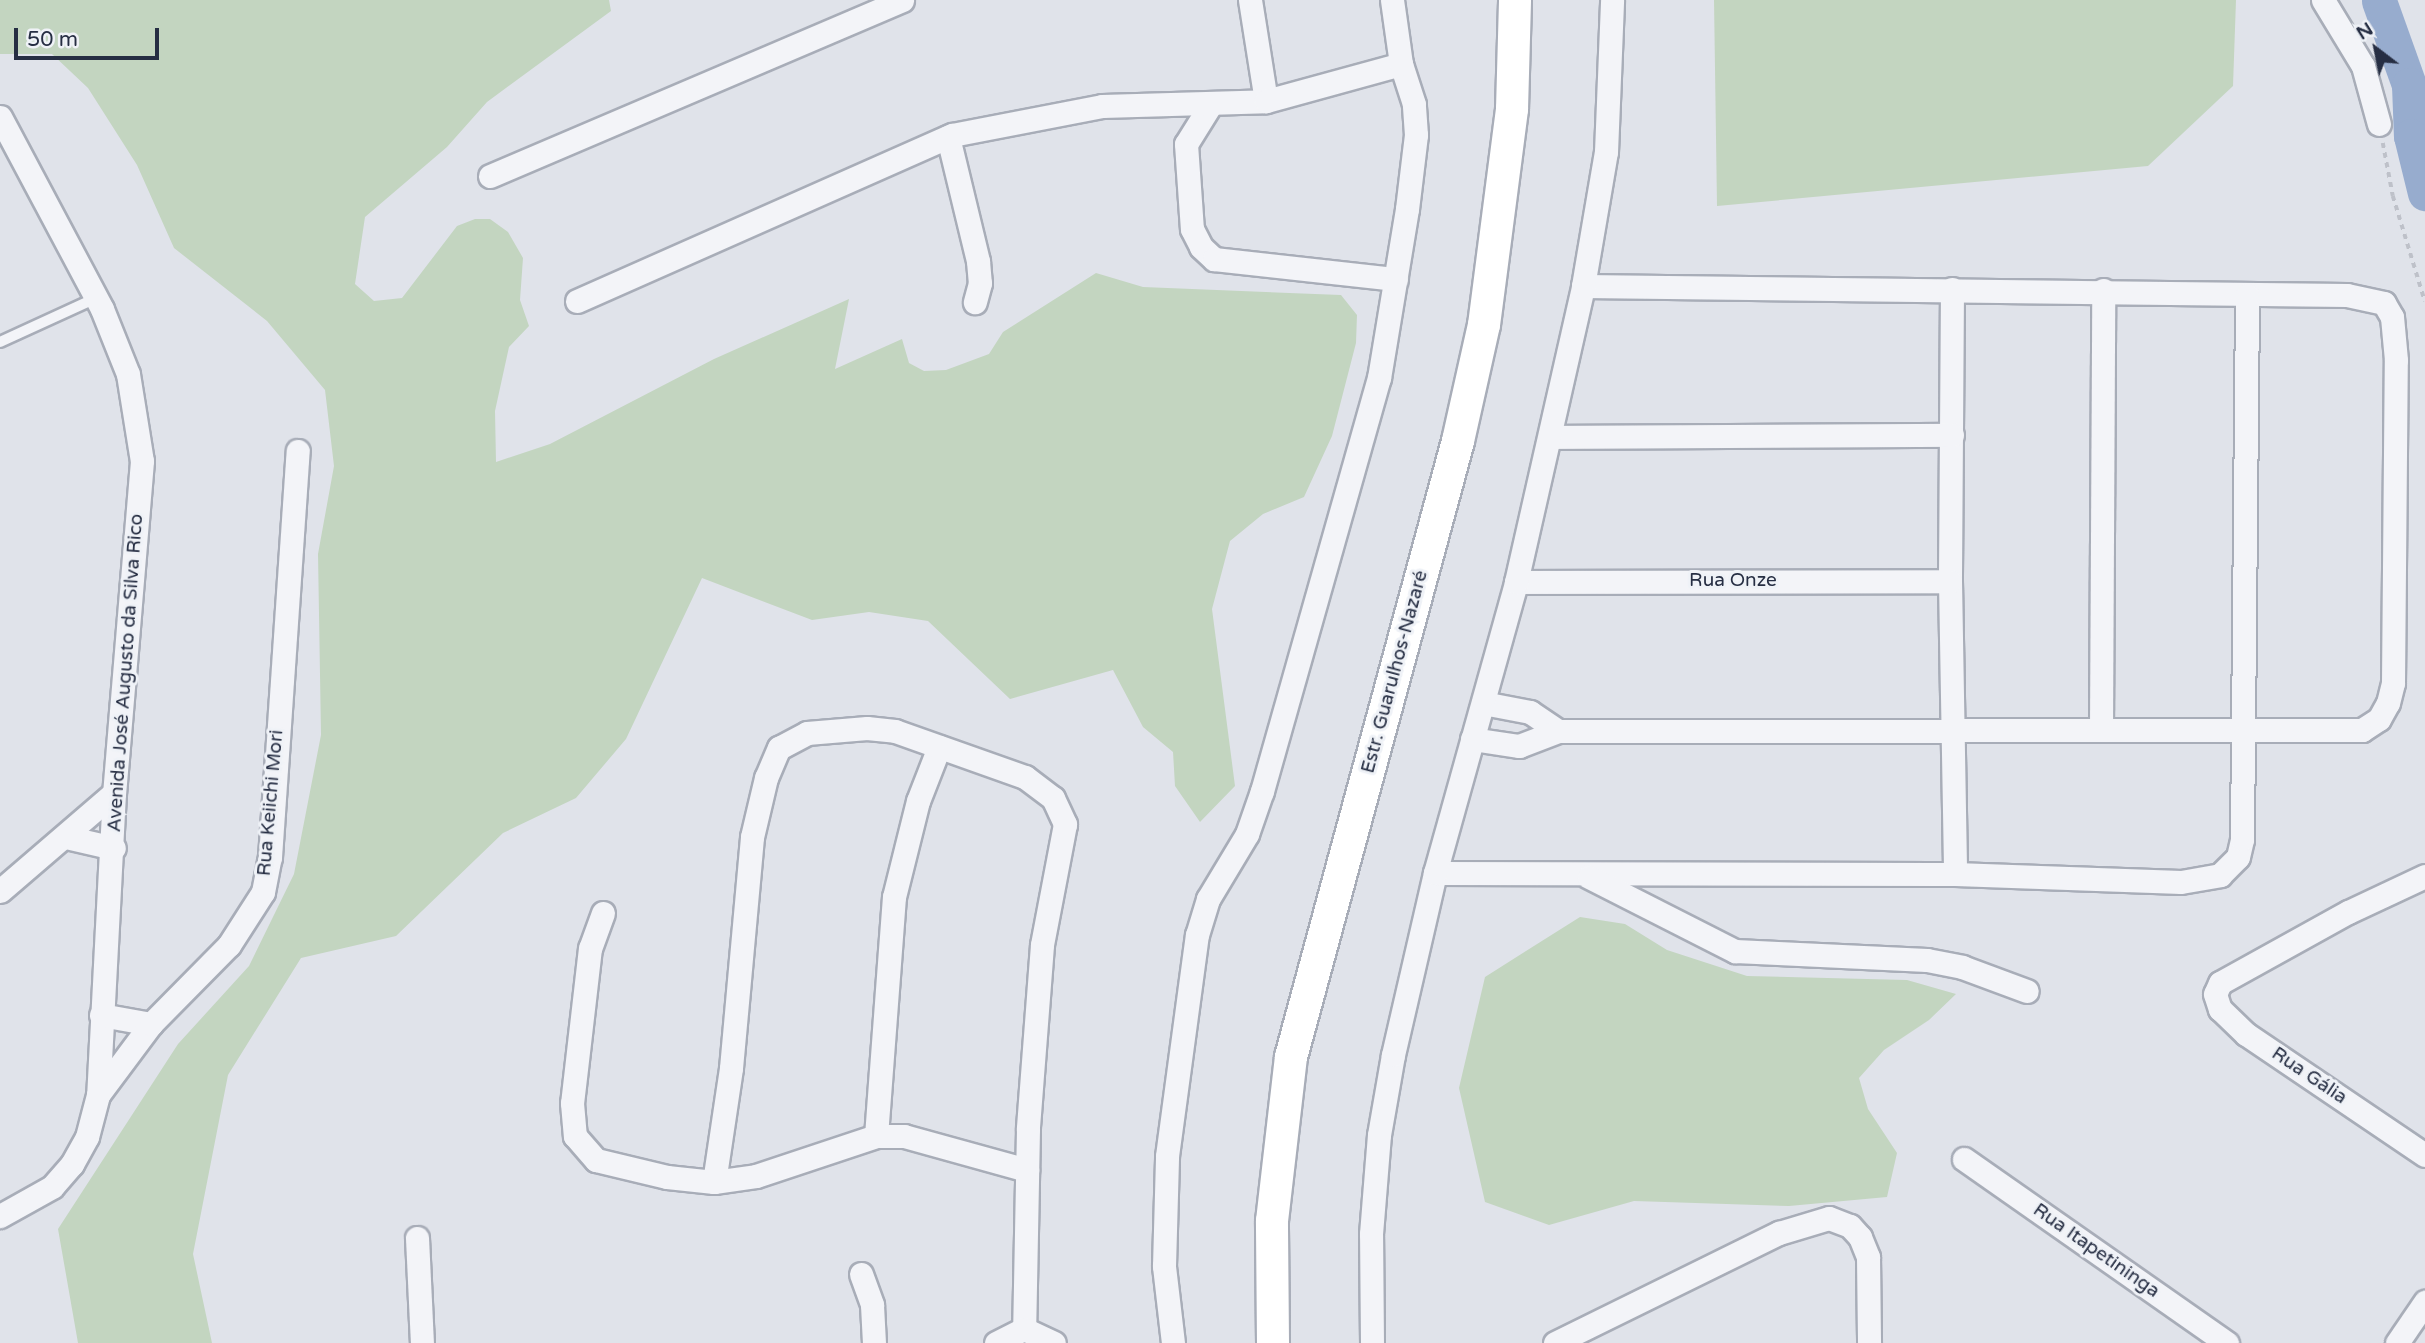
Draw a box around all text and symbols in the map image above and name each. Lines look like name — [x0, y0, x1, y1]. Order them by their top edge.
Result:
scale bar — [18, 14, 163, 58]
north arrow — [2341, 14, 2411, 84]
text: N — [2353, 18, 2377, 45]
text: 50 m — [27, 27, 78, 52]
street label: Avenida José Augusto da Silva Rico — [103, 513, 149, 833]
street label: Estr. Guarulhos-Nazaré — [1357, 568, 1433, 776]
street label: Rua Onze — [1689, 570, 1777, 592]
street label: Rua Keiichi Mori — [253, 729, 289, 877]
street label: Rua Gália — [2267, 1043, 2351, 1109]
street label: Rua Itapetininga — [2028, 1199, 2164, 1303]

